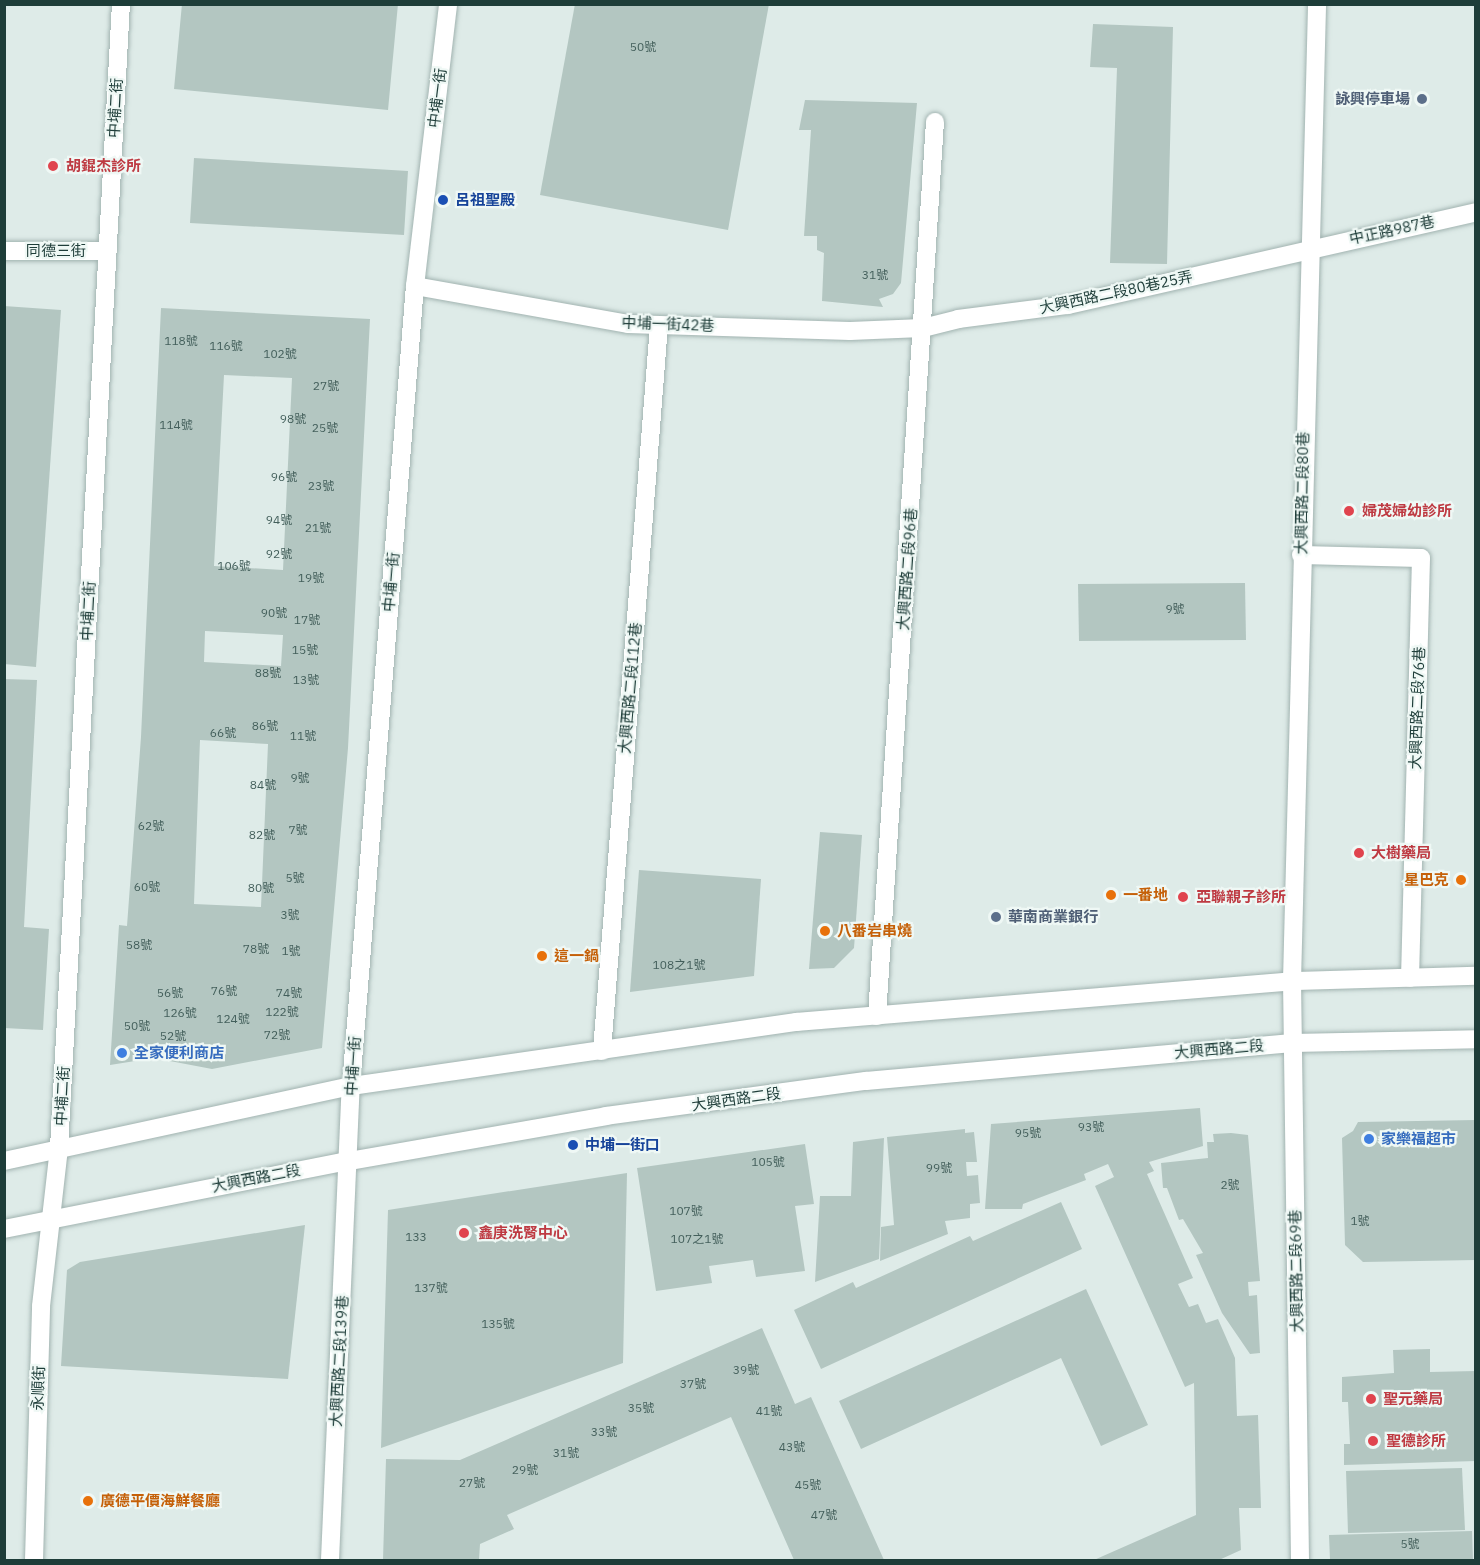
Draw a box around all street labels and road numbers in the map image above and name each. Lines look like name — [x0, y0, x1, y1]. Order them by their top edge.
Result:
street label: 中埔一街 — [424, 67, 450, 129]
street label: 中埔二街 — [104, 78, 126, 138]
street label: 中正路987巷 — [1348, 212, 1436, 248]
street label: 同德三街 — [26, 242, 86, 260]
street label: 大興西路二段80巷25弄 — [1038, 267, 1194, 317]
street label: 中埔一街42巷 — [621, 313, 715, 335]
street label: 大興西路二段80巷 — [1292, 431, 1312, 555]
street label: 大興西路二段96巷 — [894, 507, 920, 631]
street label: 中埔一街 — [379, 551, 403, 613]
street label: 中埔二街 — [77, 581, 99, 641]
street label: 大興西路二段112巷 — [615, 621, 645, 755]
street label: 大興西路二段76巷 — [1406, 646, 1428, 770]
street label: 中埔一街 — [342, 1035, 364, 1097]
street label: 大興西路二段 — [1173, 1036, 1265, 1062]
street label: 中埔二街 — [51, 1066, 73, 1126]
street label: 大興西路二段 — [690, 1084, 782, 1114]
street label: 大興西路二段 — [210, 1161, 302, 1195]
street label: 大興西路二段69巷 — [1286, 1209, 1306, 1333]
street label: 大興西路二段139巷 — [327, 1295, 351, 1427]
street label: 永順街 — [28, 1365, 48, 1411]

